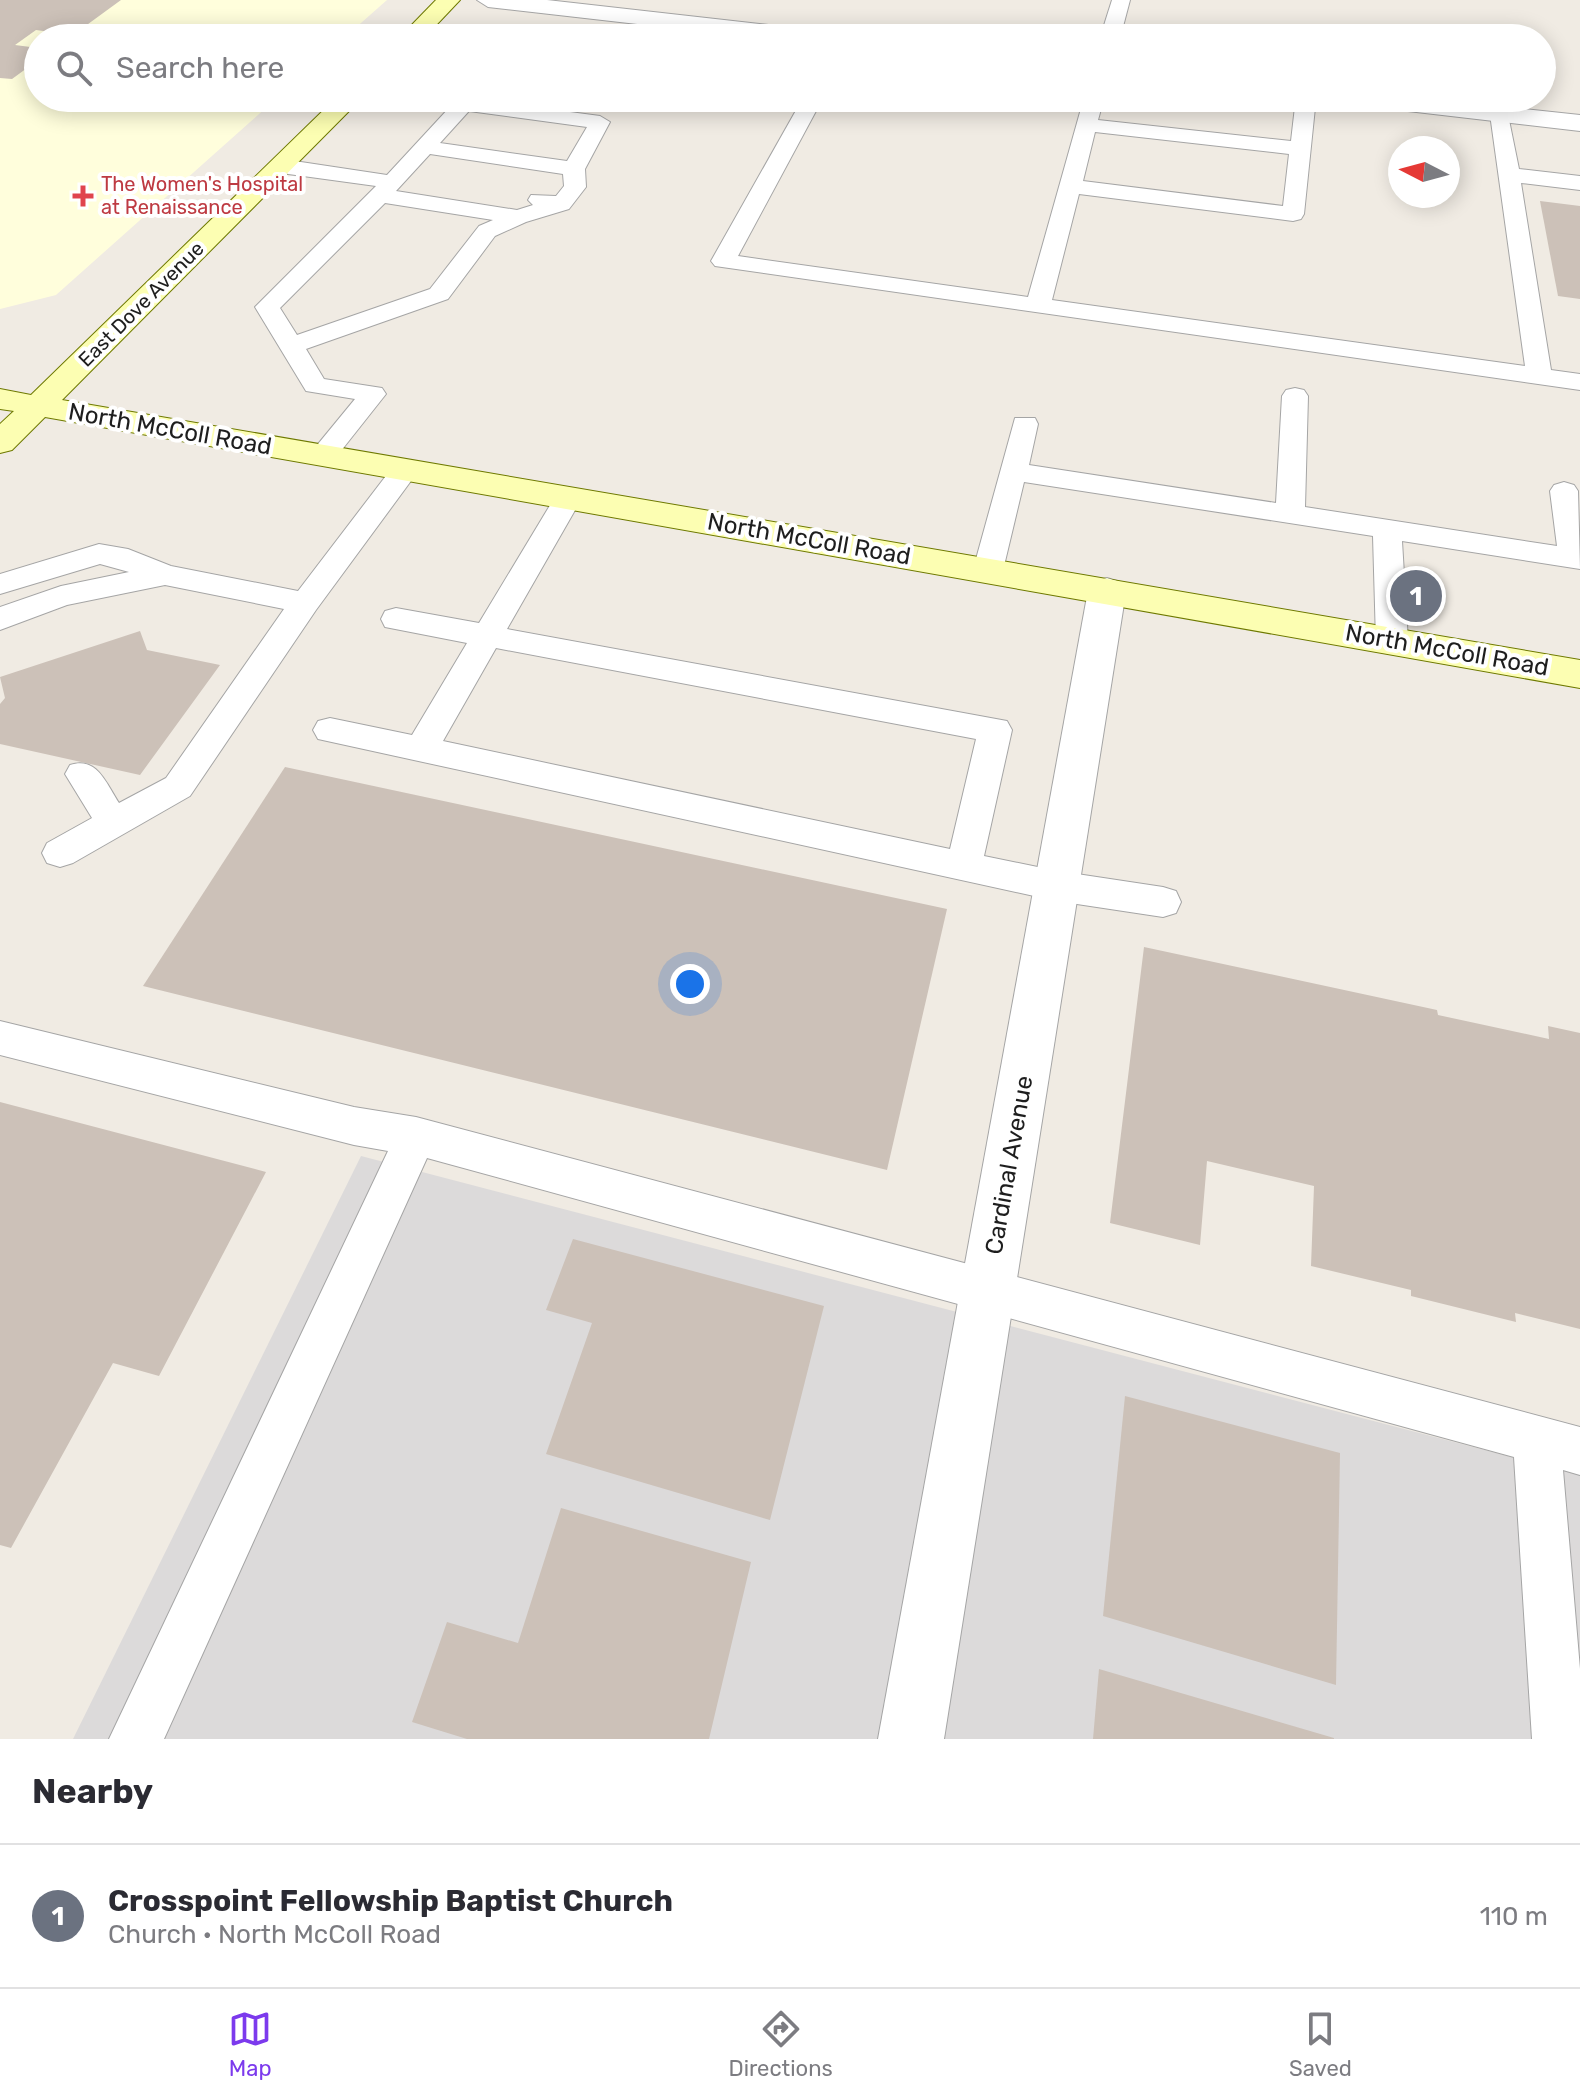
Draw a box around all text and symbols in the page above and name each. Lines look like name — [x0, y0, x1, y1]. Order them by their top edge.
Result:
search box — [24, 24, 1556, 112]
icon: search — [52, 46, 96, 90]
text: Search here — [116, 50, 284, 86]
north arrow — [1388, 136, 1460, 208]
place label: The Women's Hospital at Renaissance — [101, 172, 303, 219]
marker: The Women's Hospital at Renaissance — [72, 185, 94, 207]
street label: East Dove Avenue — [73, 236, 209, 372]
street label: North McColl Road — [66, 397, 274, 461]
street label: North McColl Road — [705, 507, 913, 571]
pin: 1 — [1390, 566, 1442, 626]
street label: North McColl Road — [1343, 618, 1551, 682]
your location — [670, 964, 710, 1004]
street label: Cardinal Avenue — [979, 1073, 1039, 1257]
text: Nearby — [32, 1771, 153, 1812]
text: Crosspoint Fellowship Baptist Church — [108, 1883, 673, 1919]
text: 1 — [52, 1901, 64, 1932]
text: 110 m — [1480, 1901, 1548, 1932]
text: Church · North McColl Road — [108, 1919, 441, 1950]
tab: Map — [228, 2007, 272, 2082]
tab: Directions — [728, 2007, 833, 2082]
tab: Saved — [1289, 2007, 1352, 2082]

